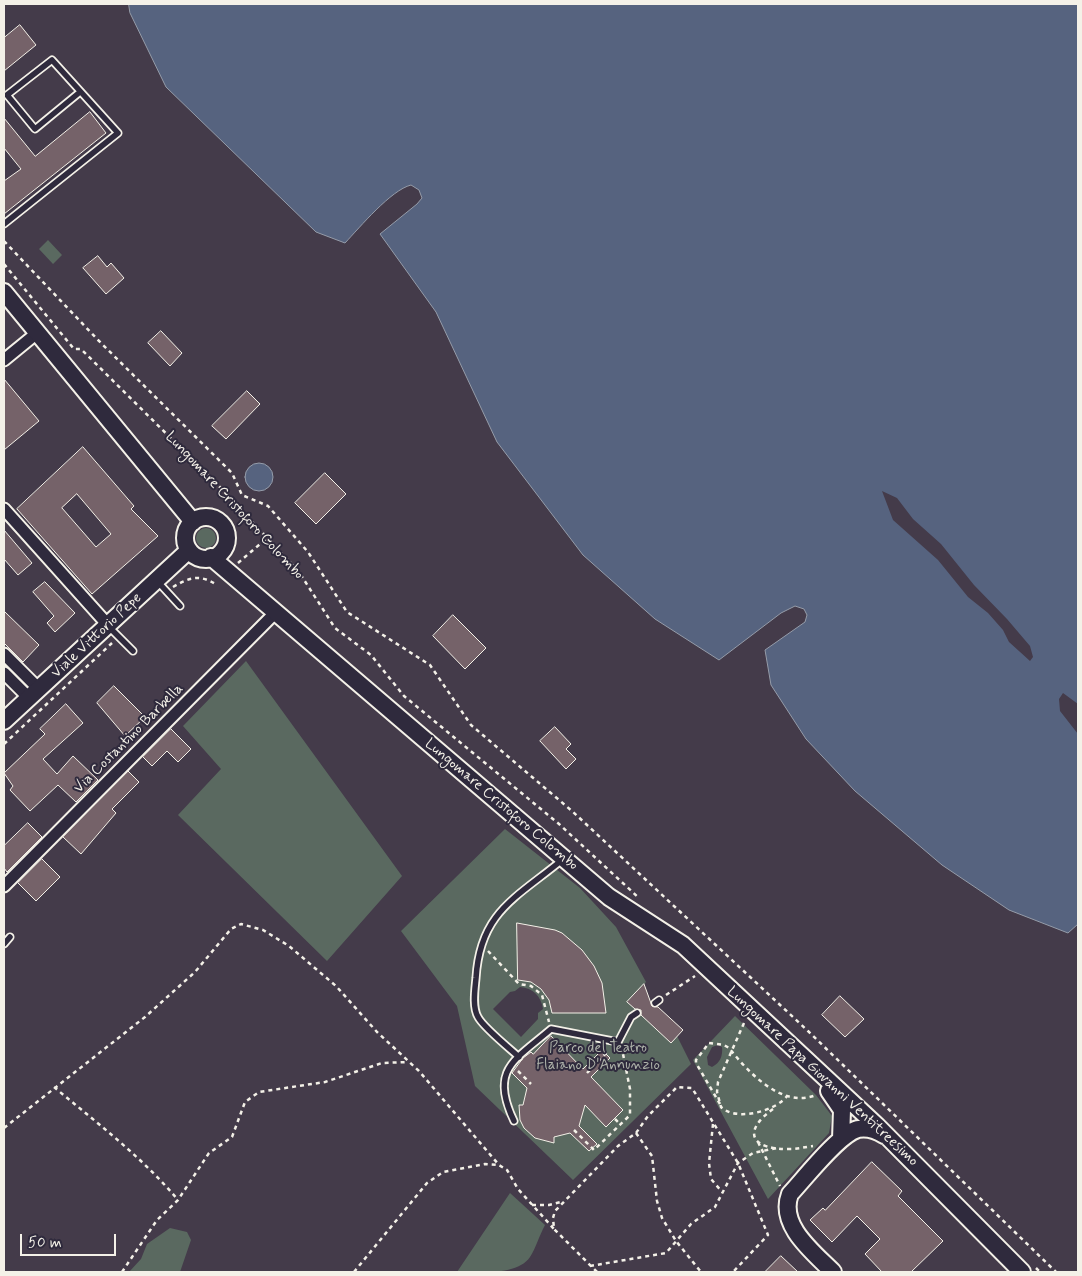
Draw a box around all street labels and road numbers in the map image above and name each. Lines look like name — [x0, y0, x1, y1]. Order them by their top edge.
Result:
street label: Lungomare Cristoforo Colombo — [161, 428, 307, 584]
street label: Viale Vittorio Pepe — [48, 589, 146, 683]
street label: Via Costantino Barbella — [70, 680, 188, 798]
street label: Lungomare Cristoforo Colombo — [420, 735, 582, 875]
street label: Lungomare Papa Giovanni Ventitreesimo — [723, 983, 921, 1171]

